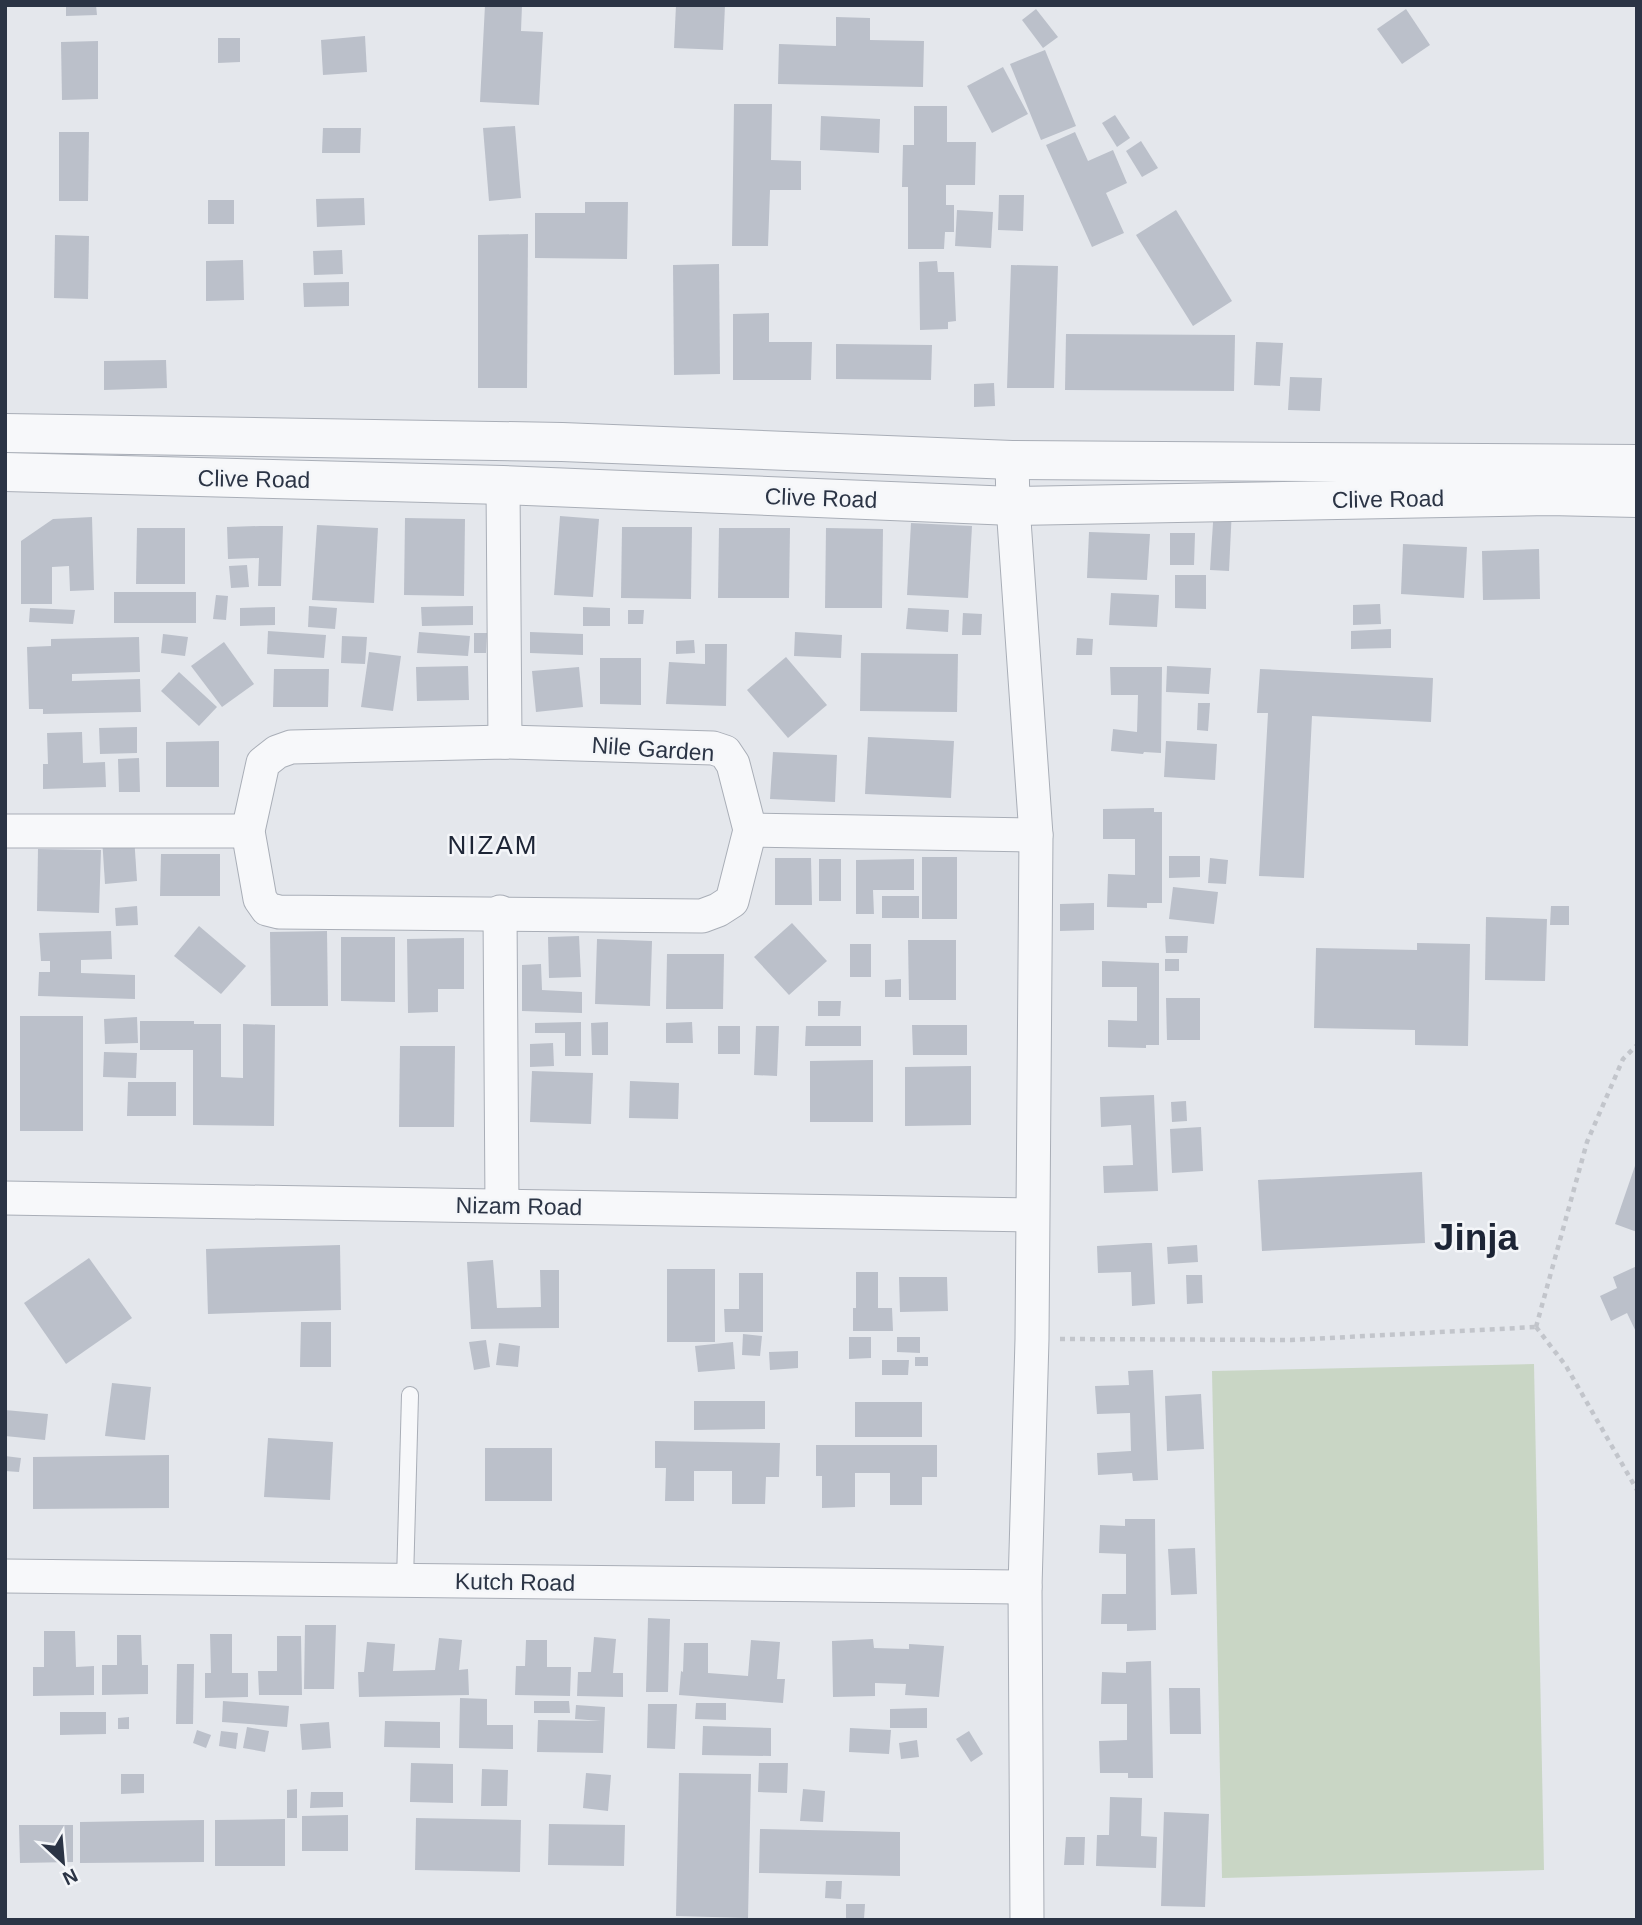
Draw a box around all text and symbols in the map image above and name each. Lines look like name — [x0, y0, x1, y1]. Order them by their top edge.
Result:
street label: Clive Road — [198, 465, 310, 493]
street label: Clive Road — [764, 483, 878, 513]
street label: Clive Road — [1332, 485, 1444, 513]
street label: Nile Garden — [591, 732, 715, 766]
district label: NIZAM — [448, 830, 538, 860]
street label: Nizam Road — [456, 1192, 582, 1220]
district label: Jinja — [1434, 1217, 1519, 1258]
street label: Kutch Road — [455, 1568, 575, 1596]
north arrow — [28, 1827, 98, 1897]
text: N — [59, 1864, 81, 1889]

